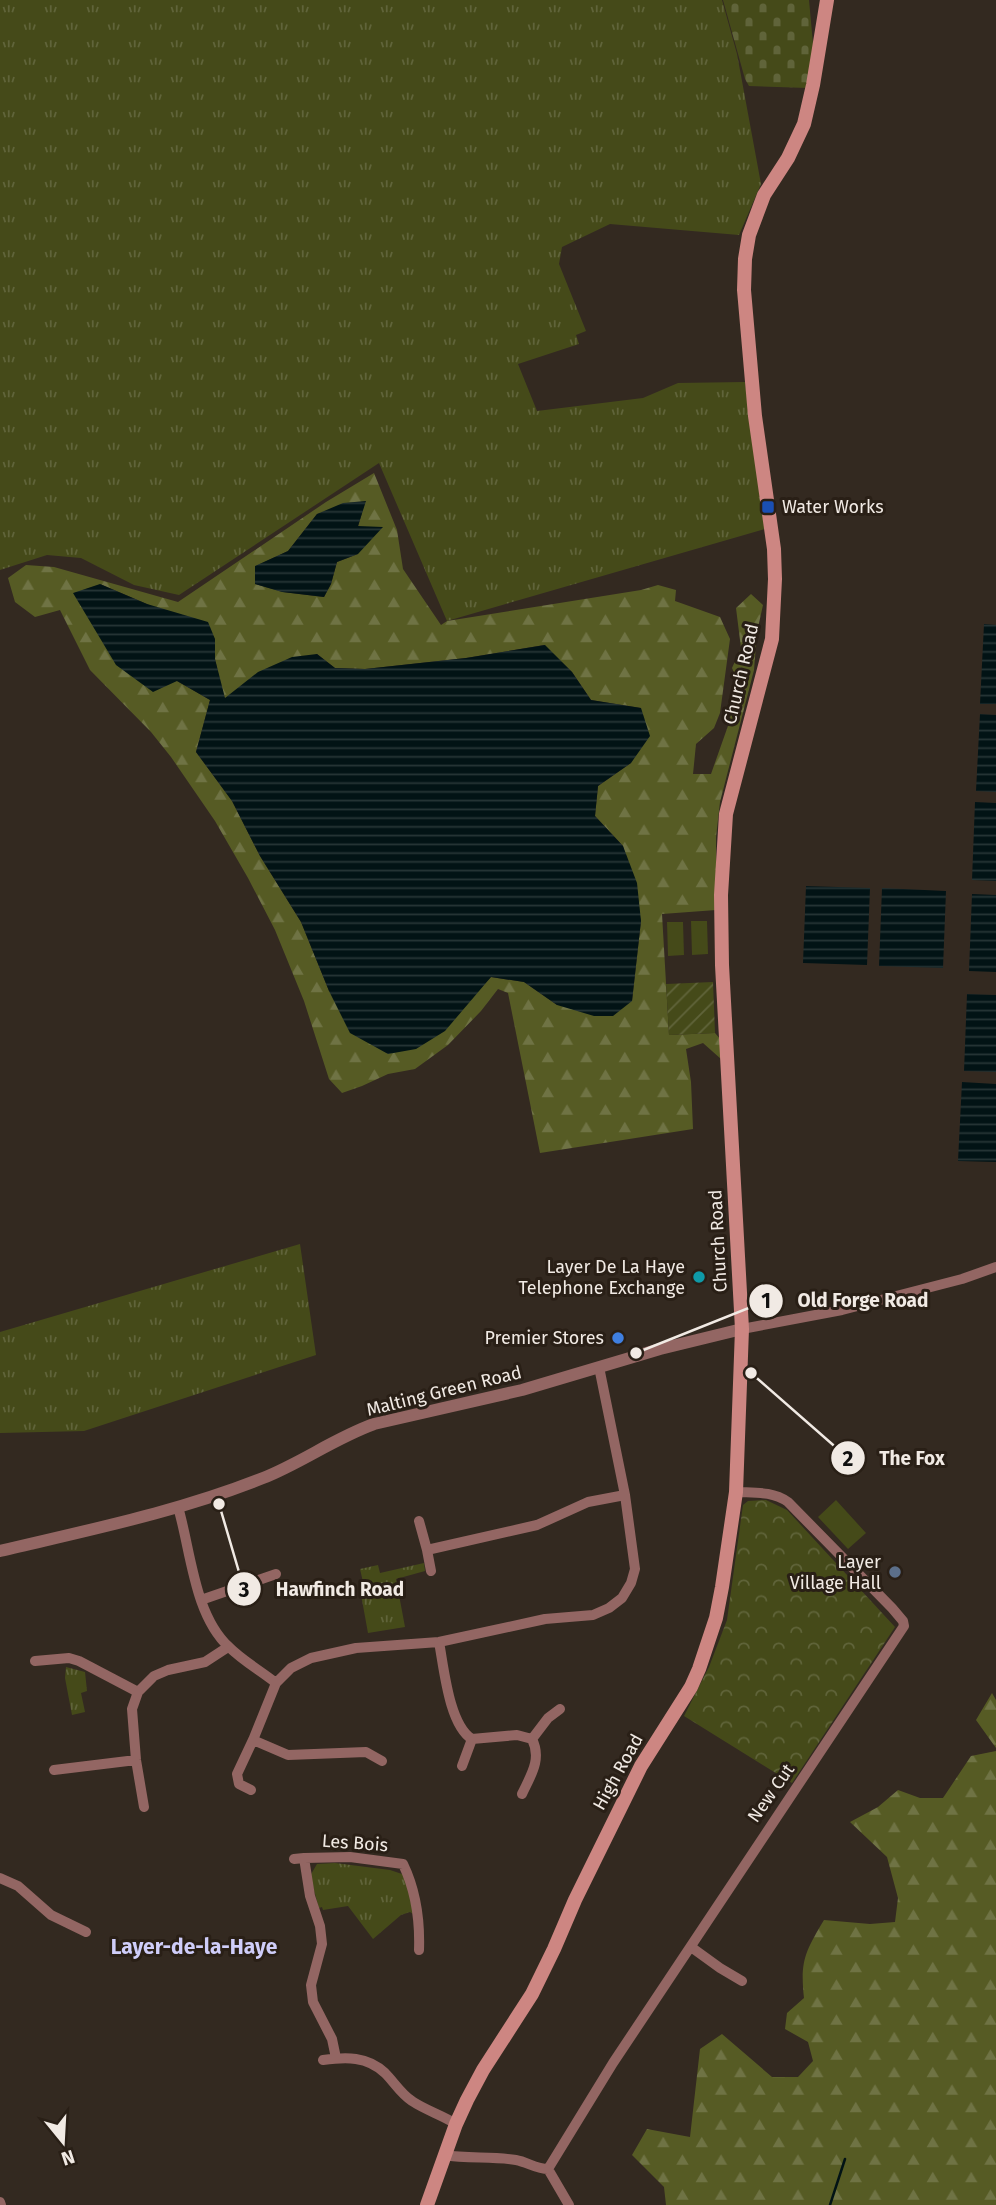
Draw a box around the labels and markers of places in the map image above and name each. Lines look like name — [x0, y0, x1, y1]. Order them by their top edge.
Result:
place label: Water Works — [782, 496, 884, 518]
marker: Water Works — [760, 499, 776, 515]
place label: Layer De La Haye Telephone Exchange — [518, 1256, 685, 1299]
marker: Layer De La Haye Telephone Exchange — [691, 1269, 707, 1285]
callout: Old Forge Road — [749, 1281, 943, 1321]
place label: Premier Stores — [484, 1327, 604, 1349]
marker: Premier Stores — [610, 1330, 626, 1346]
callout: The Fox — [831, 1438, 959, 1478]
place label: Layer Village Hall — [790, 1551, 881, 1594]
marker: Layer Village Hall — [887, 1564, 903, 1580]
callout: Hawfinch Road — [227, 1569, 418, 1609]

